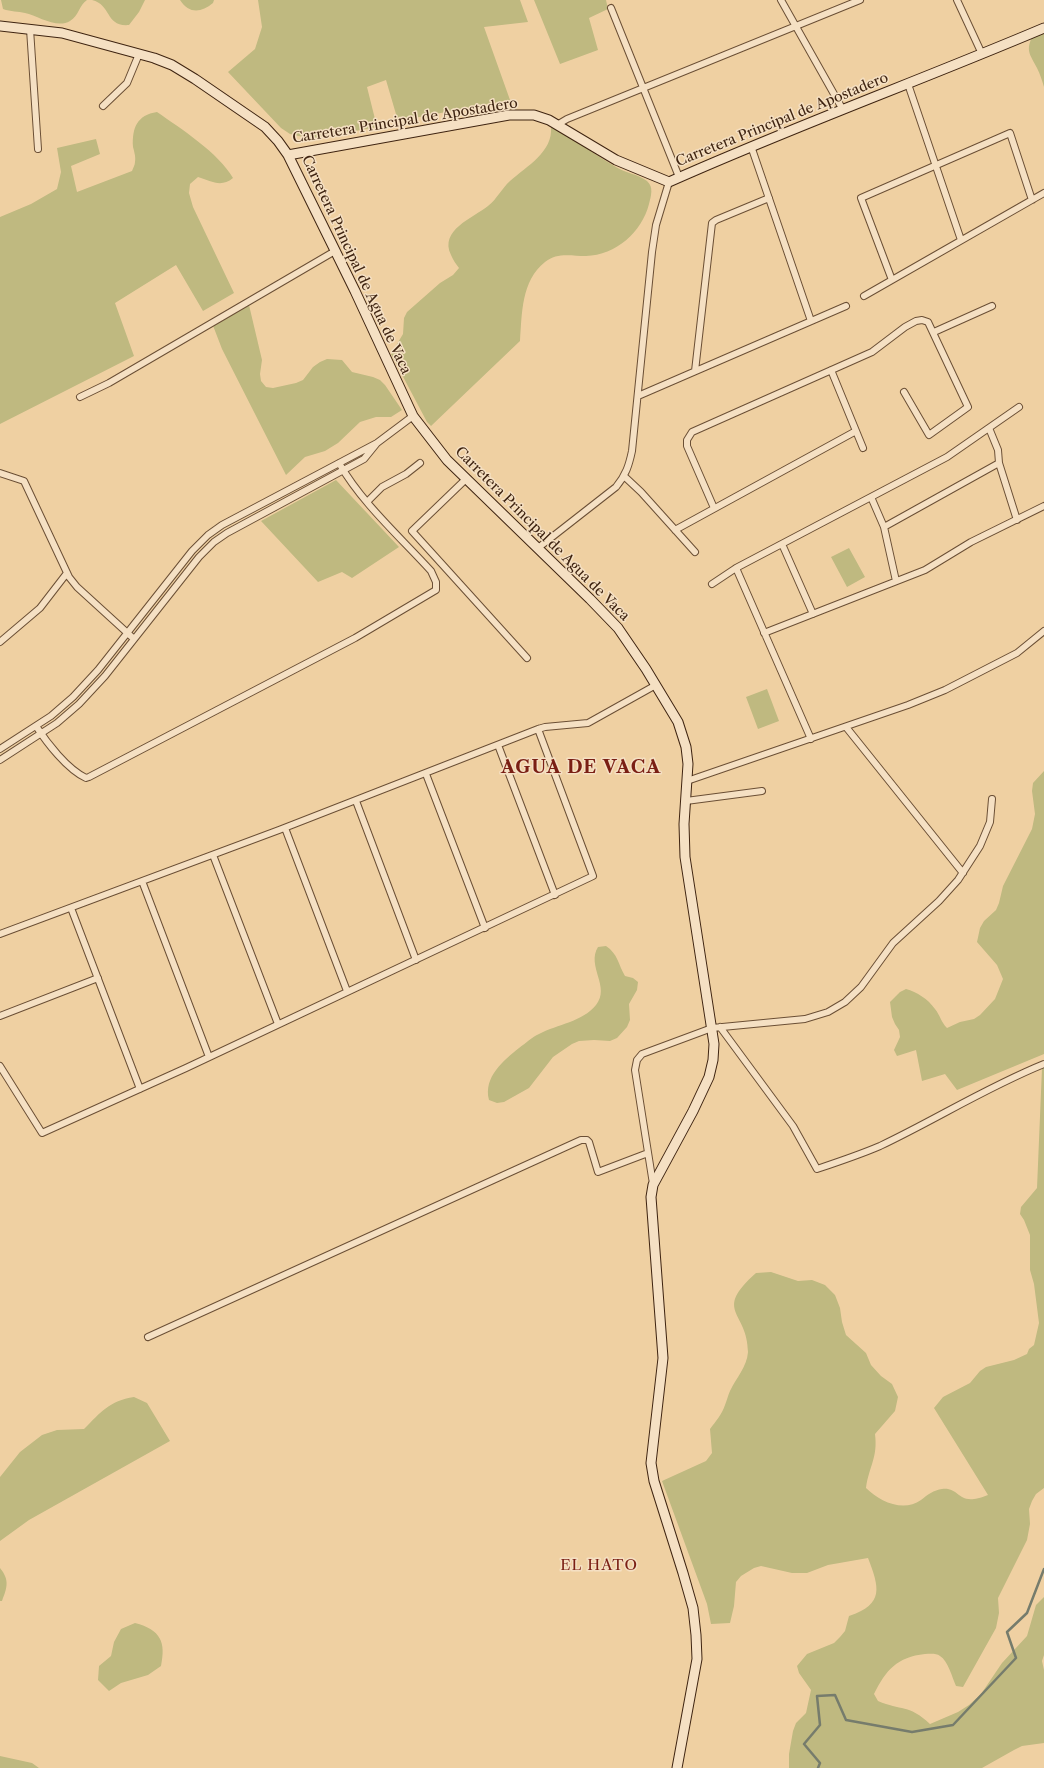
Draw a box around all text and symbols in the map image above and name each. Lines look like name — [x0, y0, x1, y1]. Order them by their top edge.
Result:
street label: Carretera Principal de Apostadero — [673, 70, 891, 170]
street label: Carretera Principal de Apostadero — [291, 95, 519, 147]
street label: Carretera Principal de Agua de Vaca — [298, 153, 414, 377]
street label: Carretera Principal de Agua de Vaca — [451, 443, 633, 625]
district label: AGUA DE VACA — [501, 757, 661, 779]
district label: EL HATO — [560, 1557, 638, 1575]

